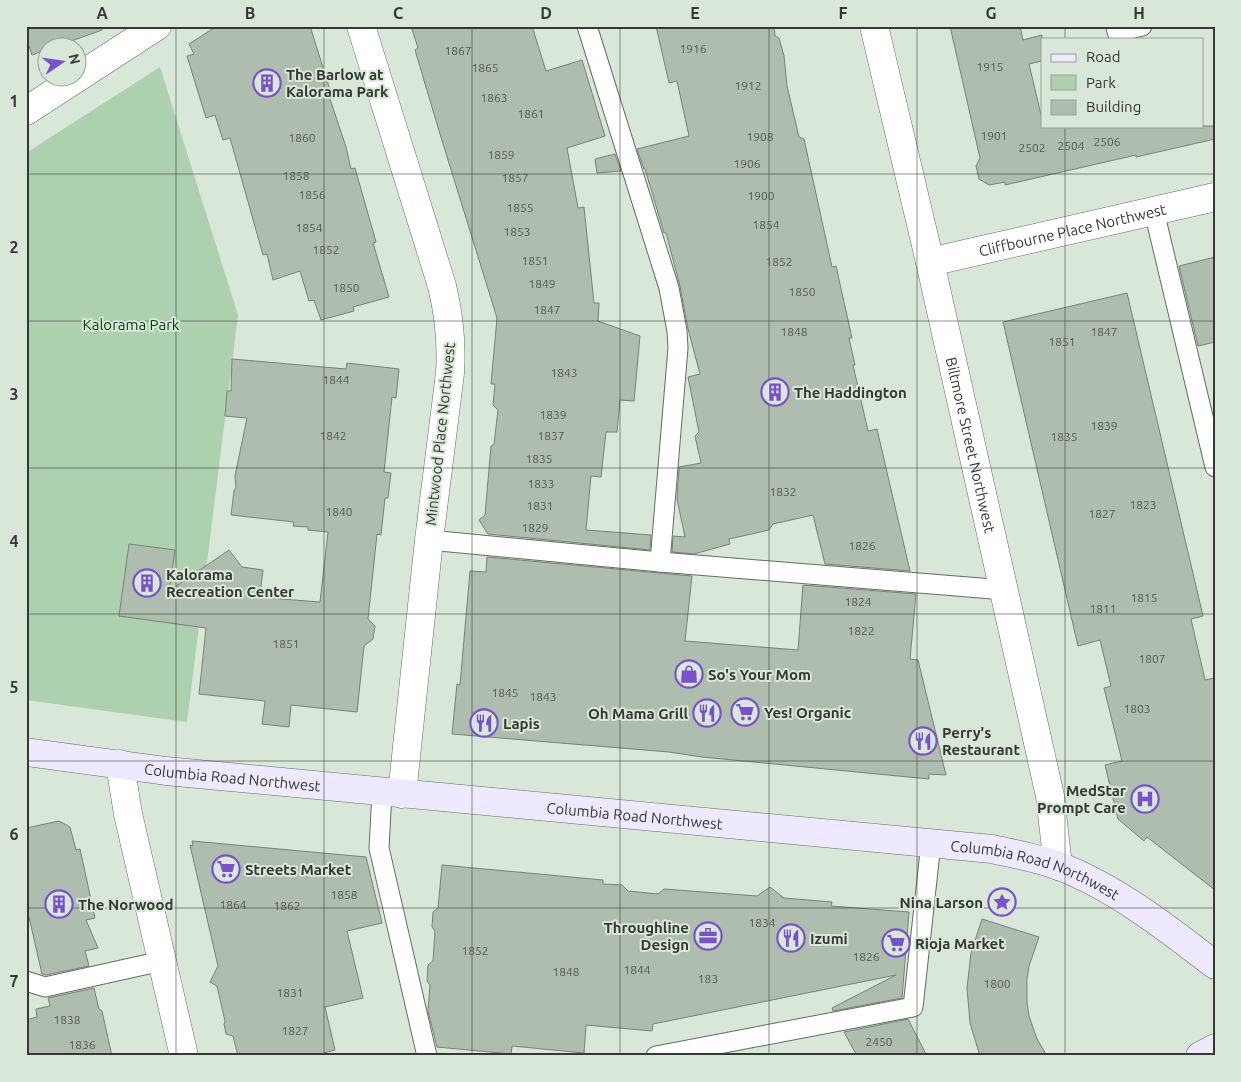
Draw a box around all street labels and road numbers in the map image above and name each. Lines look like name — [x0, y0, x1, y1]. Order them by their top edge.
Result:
street label: Cliffbourne Place Northwest — [977, 200, 1168, 259]
street label: Mintwood Place Northwest — [422, 342, 458, 526]
street label: Biltmore Street Northwest — [943, 355, 999, 534]
street label: Columbia Road Northwest — [143, 760, 321, 794]
street label: Columbia Road Northwest — [546, 798, 724, 832]
street label: Columbia Road Northwest — [950, 837, 1123, 903]

